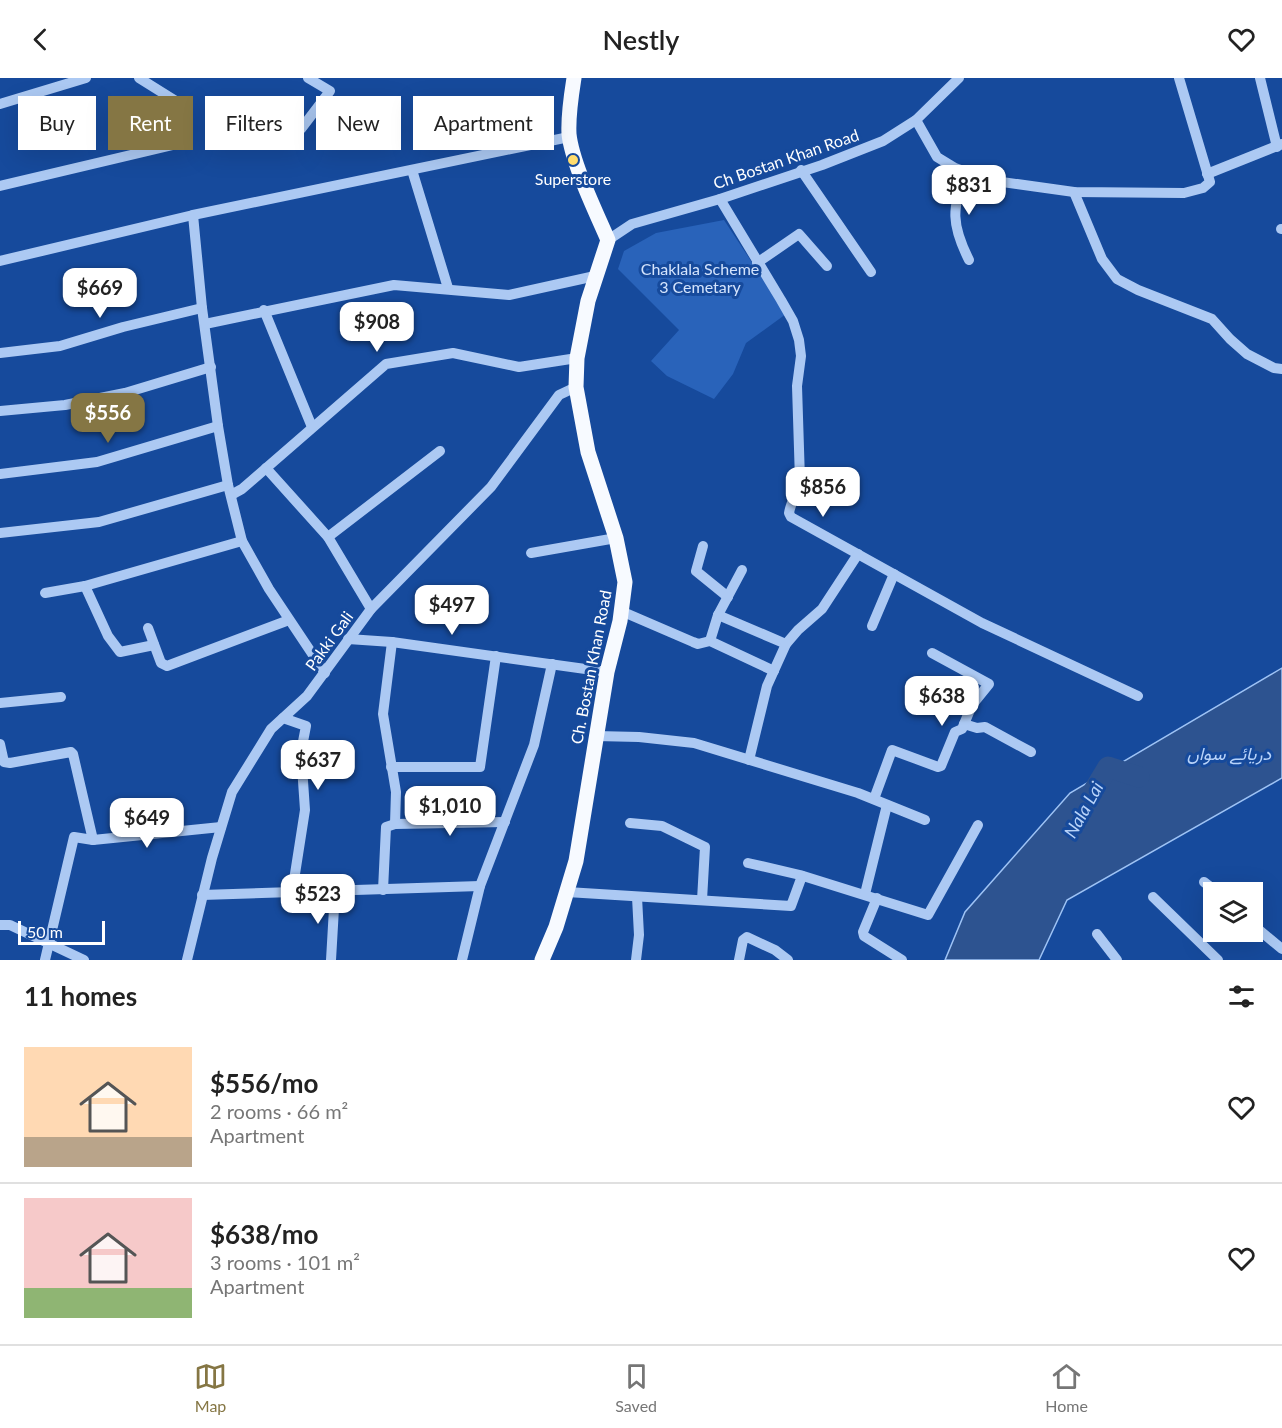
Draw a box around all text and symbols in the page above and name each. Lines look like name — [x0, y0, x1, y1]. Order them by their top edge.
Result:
icon: back — [24, 23, 57, 56]
text: Nestly — [603, 23, 679, 56]
icon: heart — [1225, 23, 1258, 56]
chip: Buy — [18, 96, 96, 150]
chip: Rent — [108, 96, 193, 150]
chip: Filters — [205, 96, 304, 150]
chip: New — [316, 96, 401, 150]
chip: Apartment — [413, 96, 554, 150]
street label: Ch Bostan Khan Road — [711, 125, 861, 192]
marker: Superstore — [566, 153, 580, 167]
pin: $831 — [933, 165, 1005, 216]
place label: Superstore — [535, 169, 611, 188]
text: $831 — [946, 172, 992, 196]
park label: Chaklala Scheme 3 Cemetary — [641, 259, 759, 296]
pin: $669 — [64, 268, 136, 319]
text: $669 — [77, 275, 123, 299]
pin: $908 — [341, 302, 413, 353]
text: $908 — [354, 309, 400, 333]
pin: $556 — [72, 393, 144, 444]
text: $556 — [85, 400, 131, 424]
pin: $856 — [787, 467, 859, 518]
text: $856 — [800, 474, 846, 498]
pin: $497 — [416, 585, 488, 636]
street label: Ch. Bostan Khan Road — [566, 588, 615, 745]
text: $497 — [429, 592, 475, 616]
street label: Pakki Gali — [301, 607, 356, 674]
pin: $638 — [906, 676, 978, 727]
text: $638 — [919, 683, 965, 707]
pin: $637 — [282, 740, 354, 791]
water label: دریائے سواں — [1187, 742, 1272, 765]
text: $637 — [295, 747, 341, 771]
water label: Nala Lai — [1059, 778, 1107, 841]
pin: $1,010 — [401, 786, 499, 837]
text: $1,010 — [419, 793, 481, 817]
pin: $649 — [111, 798, 183, 849]
text: $649 — [124, 805, 170, 829]
pin: $523 — [282, 874, 354, 925]
text: $523 — [295, 881, 341, 905]
map controls — [1203, 882, 1263, 942]
button: layers — [1203, 882, 1263, 942]
scale bar — [18, 918, 105, 946]
text: 50 m — [27, 922, 63, 941]
text: 11 homes — [24, 980, 137, 1012]
icon: filters — [1225, 980, 1258, 1013]
text: $556/mo — [210, 1067, 318, 1099]
icon: home — [72, 1071, 144, 1143]
icon: heart — [1225, 1091, 1258, 1124]
text: 2 rooms · 66 m² — [210, 1099, 348, 1123]
text: Apartment — [210, 1123, 304, 1147]
text: $638/mo — [210, 1218, 318, 1250]
icon: home — [72, 1222, 144, 1294]
icon: heart — [1225, 1242, 1258, 1275]
text: 3 rooms · 101 m² — [210, 1250, 360, 1274]
text: Apartment — [210, 1274, 304, 1298]
tab: Map — [194, 1360, 227, 1415]
tab: Saved — [615, 1360, 657, 1415]
tab: Home — [1045, 1360, 1088, 1415]

